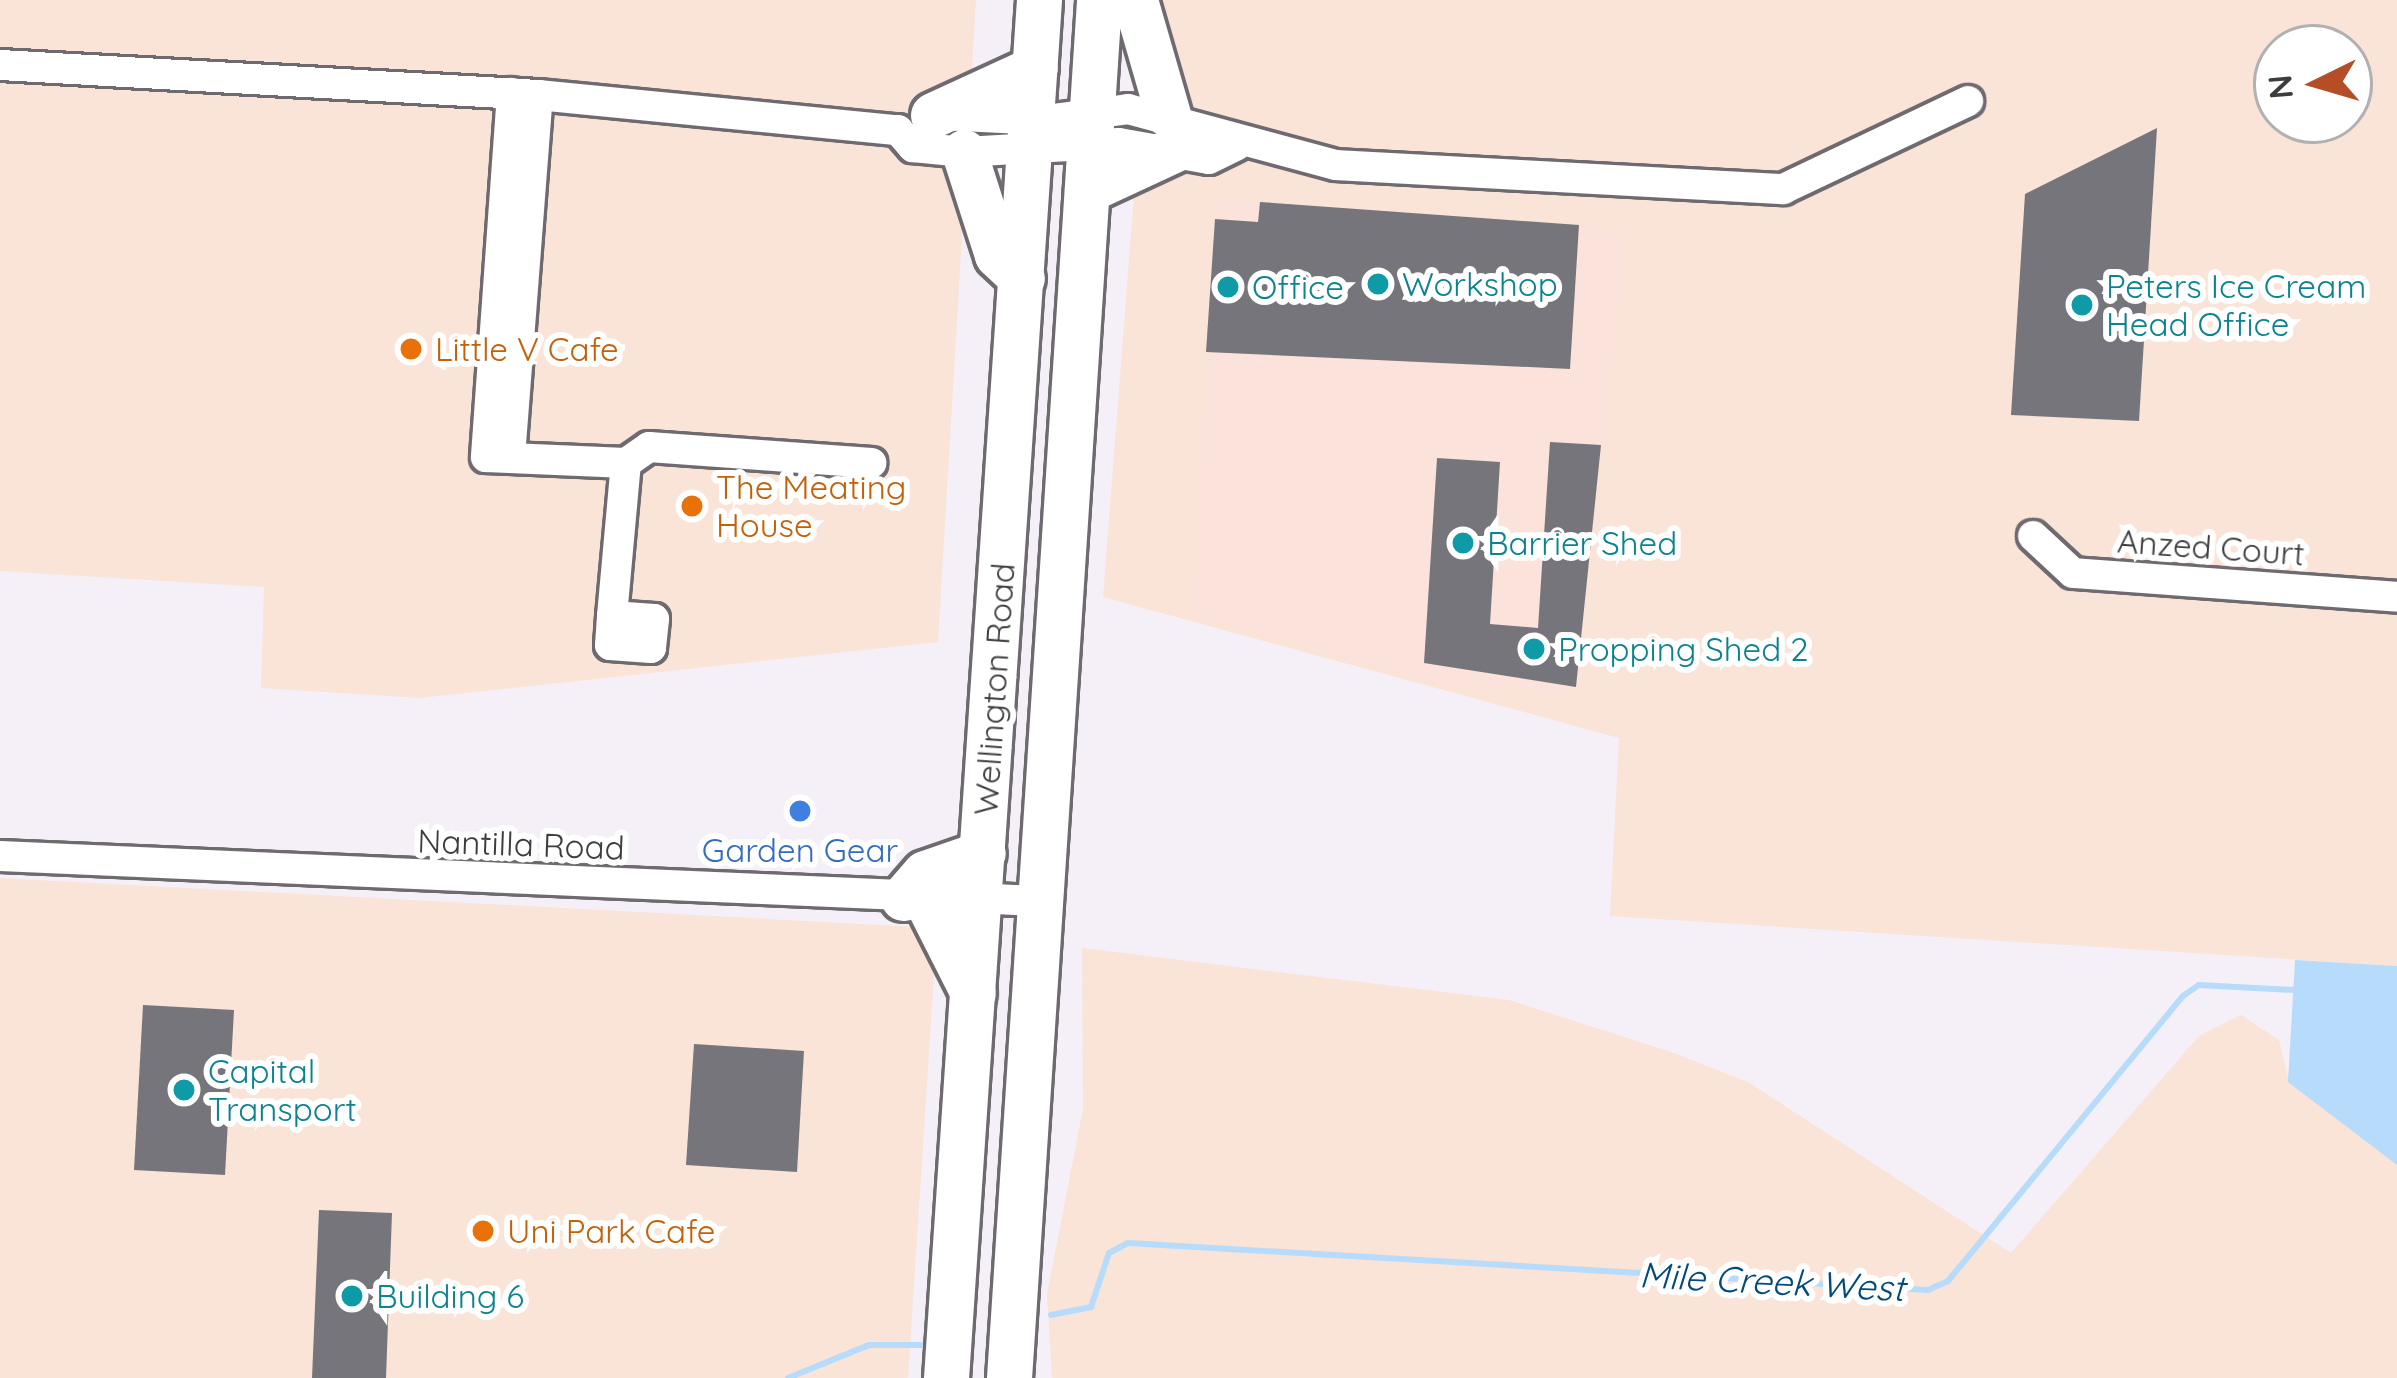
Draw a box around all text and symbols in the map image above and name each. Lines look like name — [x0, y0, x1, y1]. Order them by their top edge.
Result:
north arrow — [2253, 24, 2373, 144]
text: N — [2258, 73, 2301, 101]
place label: Workshop — [1402, 264, 1558, 304]
place label: Peters Ice Cream Head Office — [2106, 266, 2366, 344]
place label: Office — [1252, 267, 1344, 307]
marker: Workshop — [1365, 271, 1391, 297]
marker: Office — [1215, 274, 1241, 300]
marker: Peters Ice Cream Head Office — [2069, 292, 2095, 318]
place label: Little V Cafe — [435, 329, 619, 369]
marker: Little V Cafe — [398, 336, 424, 362]
place label: The Meating House — [716, 467, 906, 545]
marker: The Meating House — [679, 493, 705, 519]
street label: Anzed Court — [2116, 521, 2306, 573]
place label: Barrier Shed — [1487, 523, 1677, 563]
marker: Barrier Shed — [1450, 530, 1476, 556]
street label: Wellington Road — [965, 562, 1023, 816]
place label: Propping Shed 2 — [1558, 629, 1809, 669]
marker: Propping Shed 2 — [1521, 636, 1547, 662]
marker: Garden Gear — [787, 798, 813, 824]
street label: Nantilla Road — [417, 821, 625, 867]
place label: Garden Gear — [702, 830, 898, 870]
place label: Capital Transport — [208, 1051, 357, 1129]
marker: Capital Transport — [171, 1077, 197, 1103]
place label: Uni Park Cafe — [507, 1211, 715, 1251]
marker: Uni Park Cafe — [470, 1218, 496, 1244]
water label: Mile Creek West — [1638, 1252, 1906, 1310]
place label: Building 6 — [376, 1276, 524, 1316]
marker: Building 6 — [339, 1283, 365, 1309]

